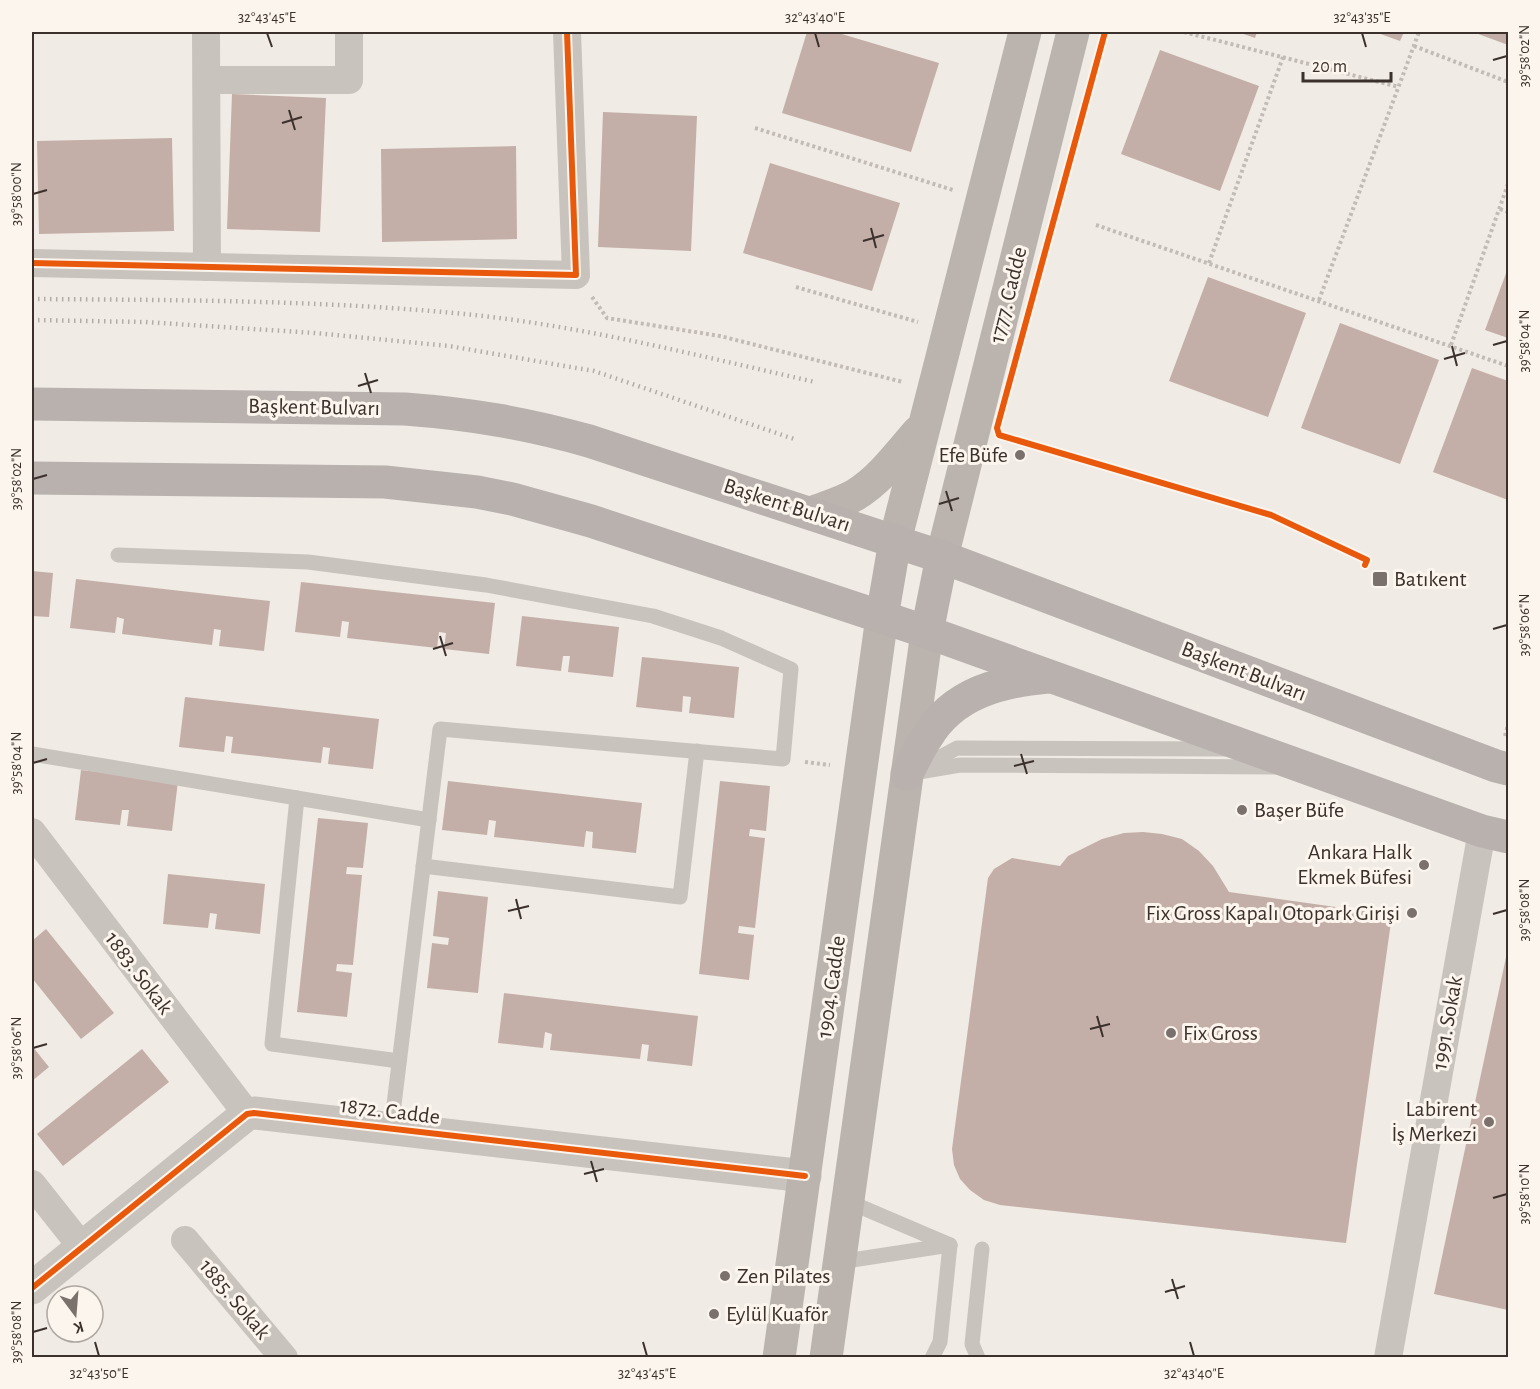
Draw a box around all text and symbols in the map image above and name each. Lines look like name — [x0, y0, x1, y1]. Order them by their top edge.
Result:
text: 32°43'45"E — [238, 10, 296, 25]
text: 32°43'40"E — [785, 10, 845, 25]
text: 32°43'35"E — [1333, 10, 1391, 25]
text: 39°58'02"N — [1517, 25, 1532, 87]
scale bar — [1303, 45, 1392, 83]
text: 20 m — [1312, 58, 1347, 76]
text: 39°58'00"N — [9, 162, 24, 226]
street label: 1777. Cadde — [985, 245, 1031, 345]
text: 39°58'04"N — [1517, 309, 1532, 373]
street label: Başkent Bulvarı — [248, 395, 380, 419]
place label: Efe Büfe — [939, 444, 1008, 466]
text: 39°58'02"N — [9, 448, 24, 510]
marker: Efe Büfe — [1013, 448, 1027, 462]
street label: Başkent Bulvarı — [721, 474, 853, 536]
place label: Batıkent — [1394, 568, 1467, 590]
marker: Batıkent — [1371, 570, 1389, 588]
text: 39°58'06"N — [1517, 594, 1532, 656]
street label: Başkent Bulvarı — [1179, 637, 1309, 705]
text: 39°58'04"N — [9, 731, 24, 795]
place label: Başer Büfe — [1254, 799, 1344, 821]
marker: Başer Büfe — [1235, 803, 1249, 817]
place label: Ankara Halk Ekmek Büfesi — [1297, 841, 1412, 888]
marker: Ankara Halk Ekmek Büfesi — [1417, 858, 1431, 872]
text: 39°58'08"N — [1517, 879, 1532, 941]
place label: Fix Gross Kapalı Otopark Girişi — [1146, 902, 1400, 924]
marker: Fix Gross Kapalı Otopark Girişi — [1405, 906, 1419, 920]
street label: 1883. Sokak — [101, 928, 177, 1018]
street label: 1904. Cadde — [813, 934, 849, 1040]
street label: 1991. Sokak — [1428, 974, 1466, 1072]
text: 39°58'06"N — [9, 1017, 24, 1079]
place label: Fix Gross — [1183, 1022, 1258, 1044]
marker: Fix Gross — [1164, 1026, 1178, 1040]
street label: 1872. Cadde — [339, 1094, 441, 1128]
place label: Labirent İş Merkezi — [1391, 1098, 1477, 1145]
marker: Labirent İş Merkezi — [1482, 1115, 1496, 1129]
text: 39°58'10"N — [1517, 1163, 1532, 1225]
street label: 1885. Sokak — [195, 1255, 275, 1343]
place label: Zen Pilates — [737, 1265, 831, 1287]
marker: Zen Pilates — [718, 1269, 732, 1283]
north arrow — [45, 1284, 105, 1344]
text: 39°58'08"N — [9, 1301, 24, 1363]
place label: Eylül Kuaför — [726, 1303, 828, 1325]
marker: Eylül Kuaför — [707, 1307, 721, 1321]
text: K — [72, 1318, 86, 1337]
text: 32°43'50"E — [70, 1366, 128, 1381]
text: 32°43'45"E — [618, 1366, 676, 1381]
text: 32°43'40"E — [1164, 1366, 1224, 1381]

